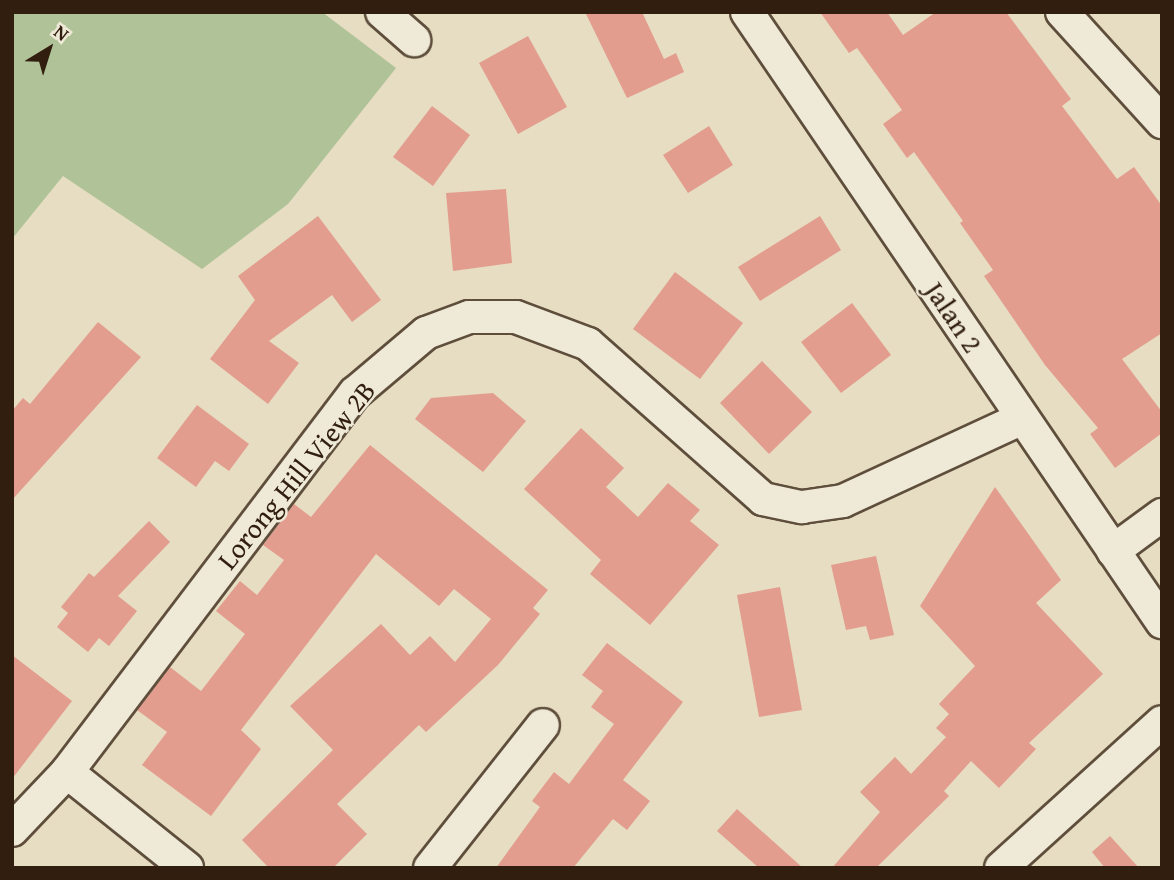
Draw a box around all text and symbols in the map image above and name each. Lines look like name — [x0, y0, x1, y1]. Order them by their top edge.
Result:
north arrow — [14, 14, 84, 84]
text: N — [48, 18, 76, 47]
street label: Jalan 2 — [918, 275, 990, 359]
street label: Lorong Hill View 2B — [210, 374, 382, 576]

